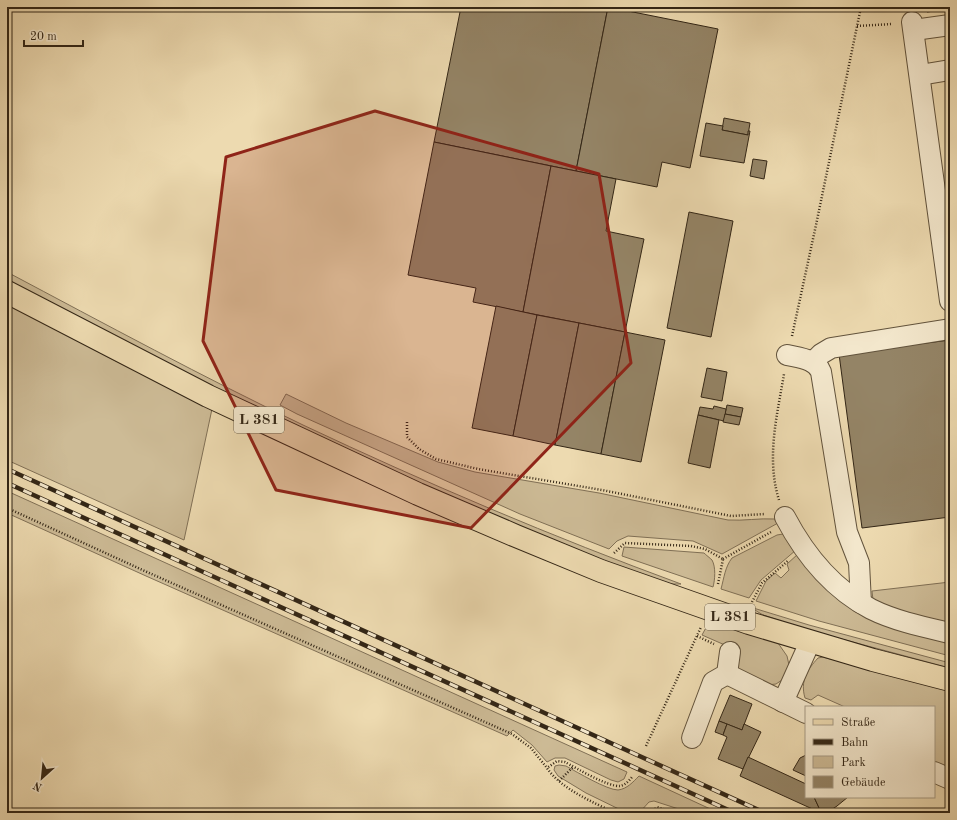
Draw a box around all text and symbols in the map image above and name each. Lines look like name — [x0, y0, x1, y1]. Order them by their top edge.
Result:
scale bar — [24, 22, 83, 48]
text: 20 m — [30, 31, 57, 43]
road number: L 381 — [234, 407, 284, 433]
road number: L 381 — [705, 604, 755, 630]
legend — [805, 706, 935, 798]
text: Straße — [841, 717, 876, 729]
text: Bahn — [841, 737, 869, 749]
text: Park — [841, 757, 866, 769]
north arrow — [22, 758, 62, 798]
text: Gebäude — [841, 777, 886, 789]
text: N — [31, 778, 44, 792]

